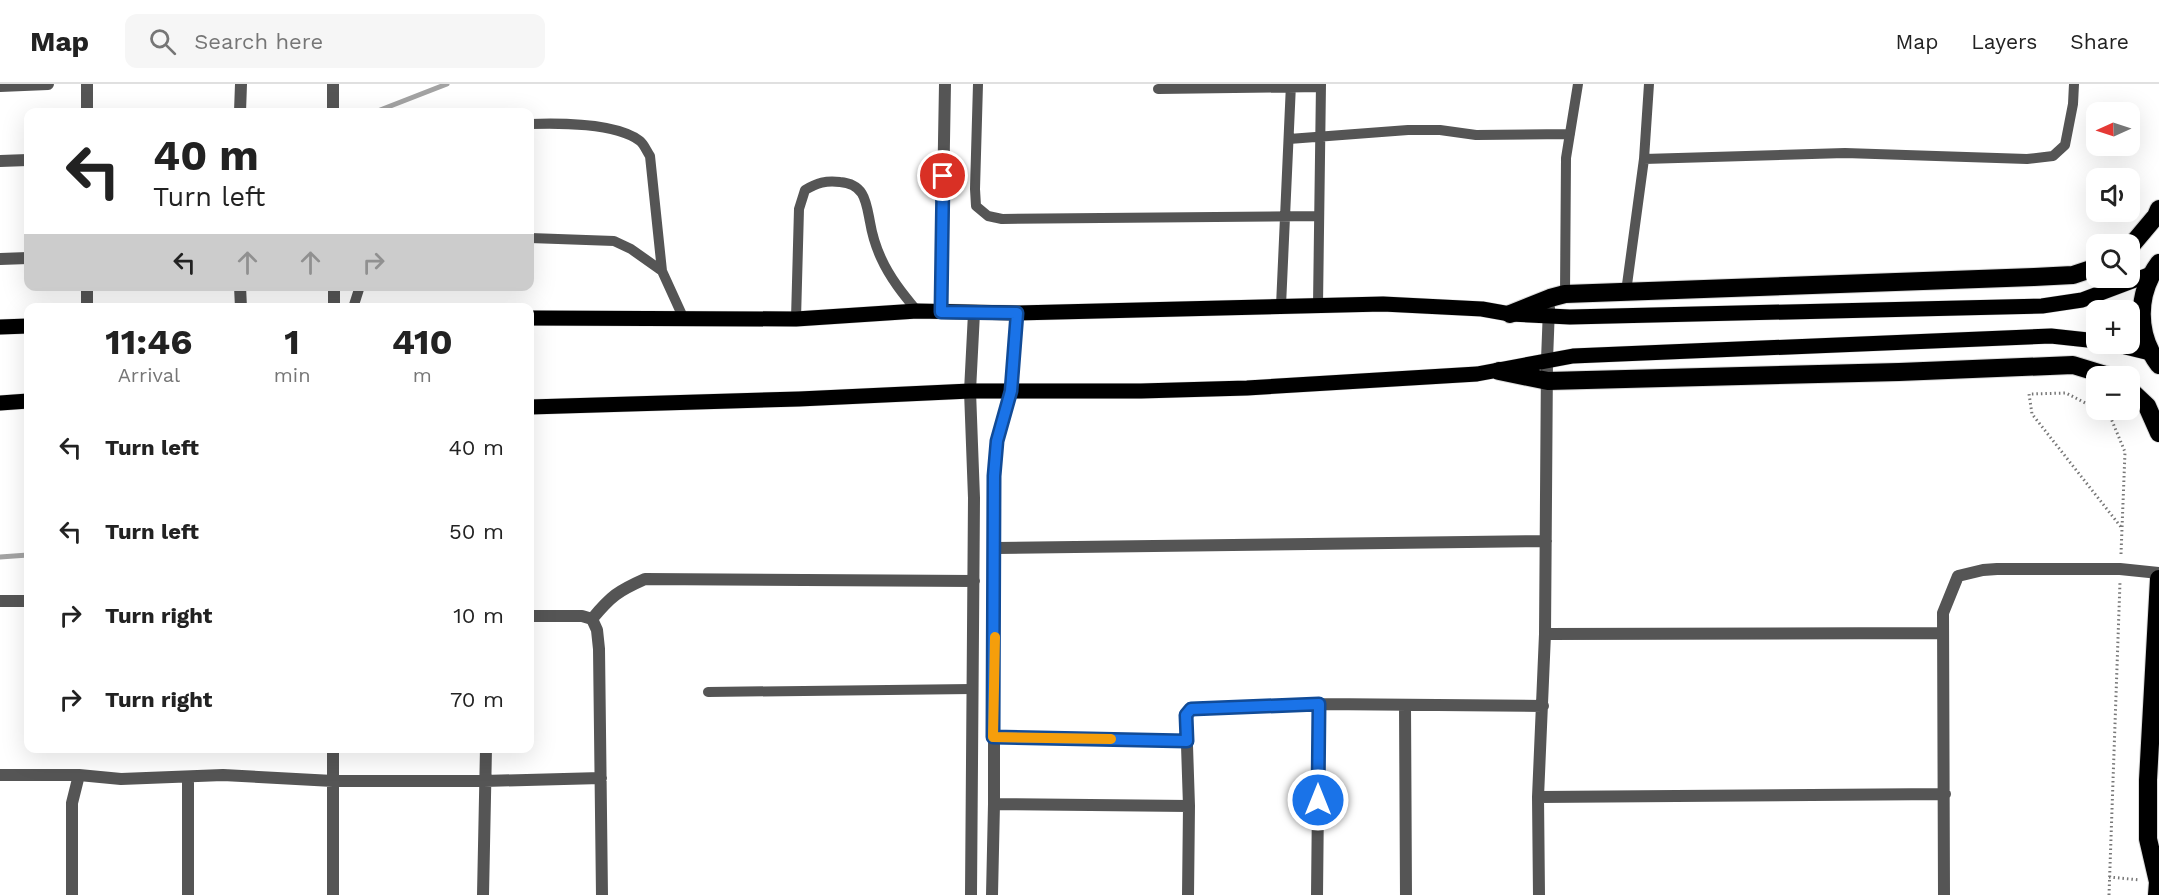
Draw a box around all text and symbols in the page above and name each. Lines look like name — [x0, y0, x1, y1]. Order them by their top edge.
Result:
search box — [125, 14, 545, 68]
text: Map — [30, 25, 89, 58]
icon: search — [146, 25, 179, 58]
text: Search here — [194, 29, 323, 54]
text: Map — [1895, 29, 1938, 54]
text: Layers — [1971, 29, 2037, 54]
text: Share — [2070, 29, 2129, 54]
north arrow — [2086, 102, 2140, 156]
map controls — [2086, 102, 2140, 420]
text: 40 m — [153, 131, 259, 180]
icon: left — [54, 132, 132, 210]
pin — [917, 150, 968, 201]
icon: arrive — [926, 159, 959, 192]
button: sound — [2086, 168, 2140, 222]
text: Turn left — [153, 181, 265, 213]
button: search — [2086, 234, 2140, 288]
icon: left — [168, 246, 201, 279]
icon: ahead — [231, 246, 264, 279]
icon: ahead — [294, 246, 327, 279]
icon: right — [357, 246, 390, 279]
button: + — [2086, 300, 2140, 354]
text: 11:46 — [105, 321, 193, 363]
text: 1 — [284, 321, 300, 363]
text: 410 — [392, 321, 453, 363]
text: Arrival — [118, 363, 180, 387]
text: min — [274, 363, 311, 387]
text: m — [413, 363, 432, 387]
button: − — [2086, 366, 2140, 420]
icon: left — [54, 431, 87, 464]
text: Turn left — [105, 435, 199, 460]
text: 40 m — [448, 435, 504, 460]
icon: left — [54, 515, 87, 548]
text: Turn left — [105, 519, 199, 544]
text: 50 m — [449, 519, 504, 544]
icon: right — [54, 599, 87, 632]
text: Turn right — [105, 603, 212, 628]
text: 10 m — [453, 603, 504, 628]
icon: right — [54, 683, 87, 716]
text: Turn right — [105, 687, 212, 712]
text: 70 m — [450, 687, 504, 712]
position arrow — [1286, 768, 1350, 832]

